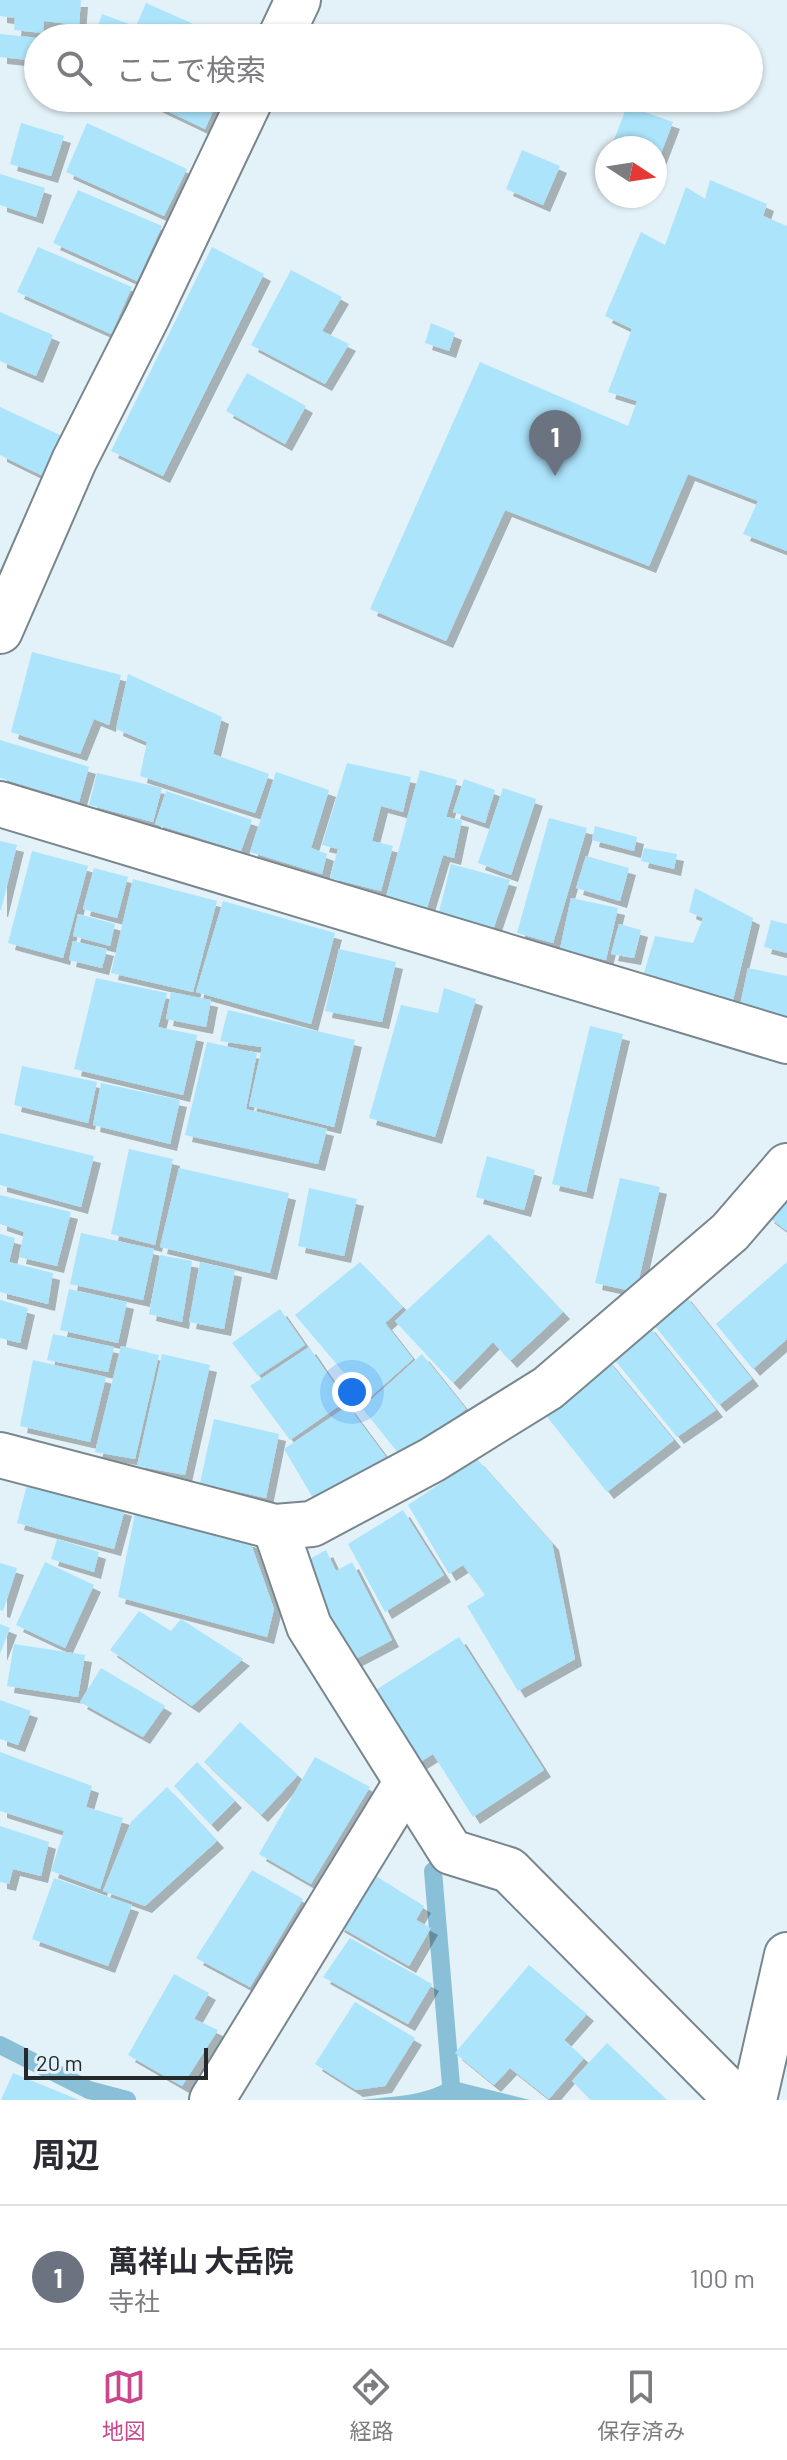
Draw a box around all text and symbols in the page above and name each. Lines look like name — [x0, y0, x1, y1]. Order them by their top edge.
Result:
search box — [24, 24, 763, 112]
icon: search — [52, 46, 96, 90]
text: ここで検索 — [116, 51, 266, 87]
north arrow — [595, 136, 667, 208]
pin: 1 — [529, 410, 581, 476]
your location — [332, 1372, 372, 1412]
scale bar — [24, 2044, 208, 2080]
text: 20 m — [36, 2049, 83, 2075]
text: 周辺 — [32, 2133, 100, 2174]
text: 萬祥山 大岳院 — [108, 2242, 294, 2278]
text: 1 — [53, 2262, 63, 2293]
text: 100 m — [690, 2262, 755, 2293]
text: 寺社 — [108, 2285, 160, 2316]
tab: 地図 — [102, 2365, 146, 2445]
tab: 経路 — [349, 2365, 393, 2445]
tab: 保存済み — [597, 2365, 685, 2445]

